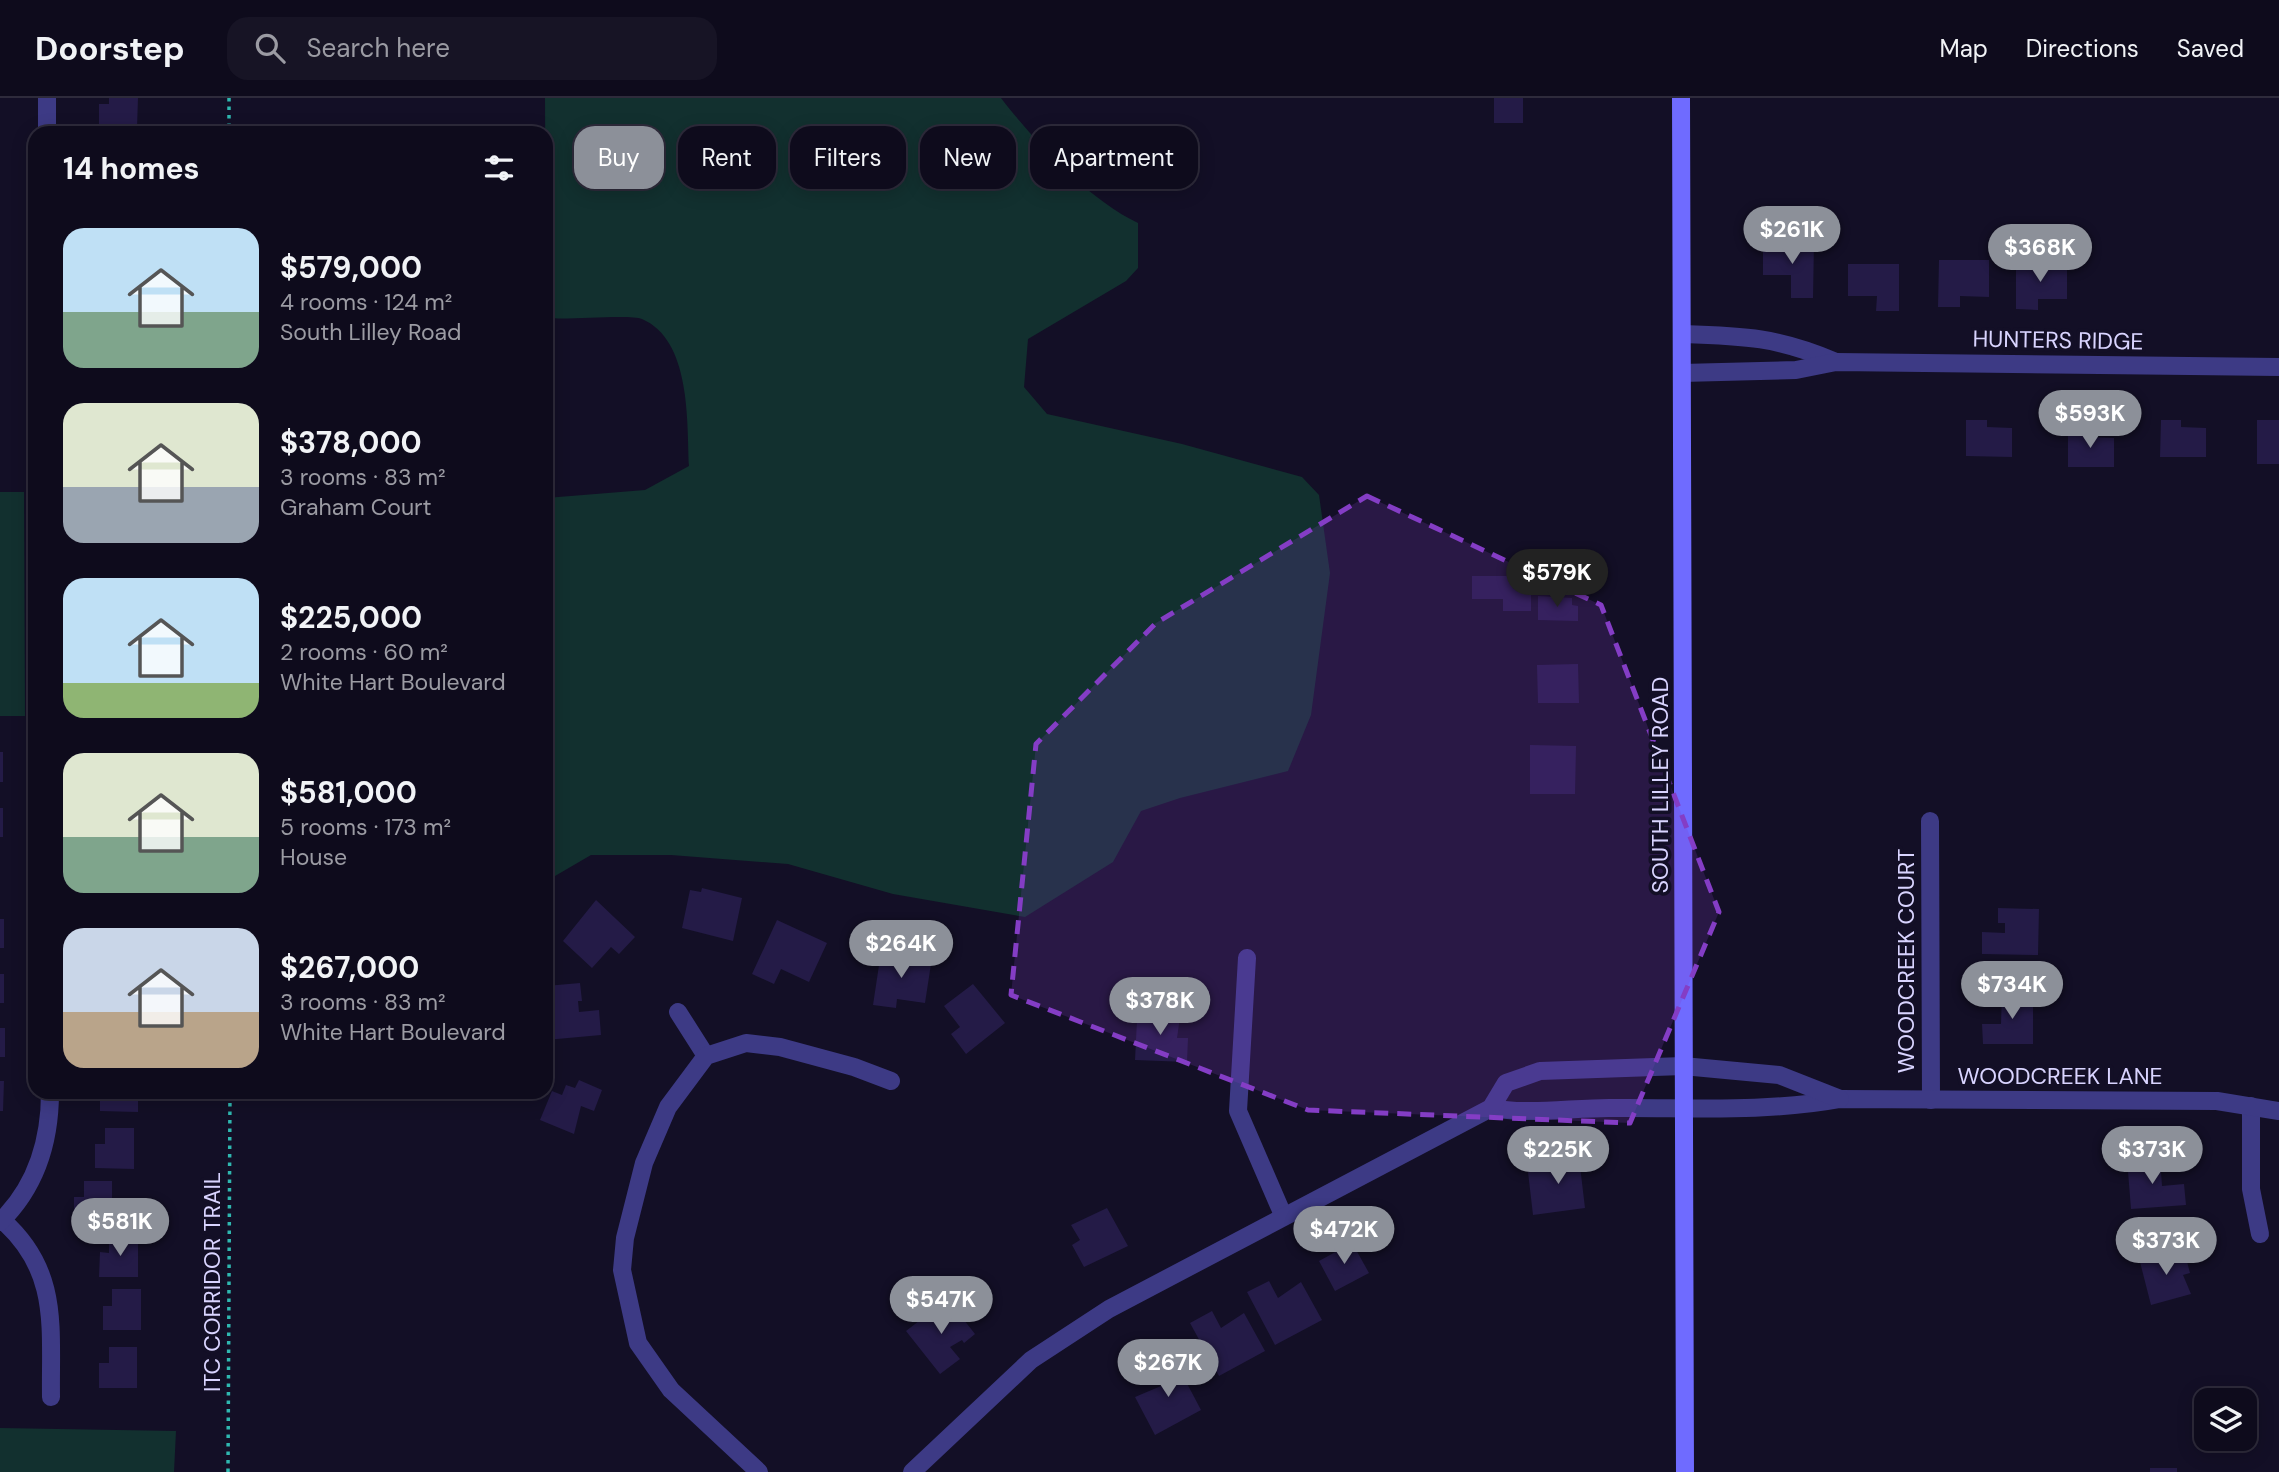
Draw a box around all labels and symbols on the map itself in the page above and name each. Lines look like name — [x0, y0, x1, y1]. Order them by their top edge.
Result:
pin: $261K — [1743, 206, 1841, 266]
pin: $368K — [1991, 225, 2089, 284]
street label: HUNTERS RIDGE — [1972, 324, 2144, 356]
pin: $593K — [2041, 390, 2139, 450]
pin: $579K — [1508, 550, 1606, 609]
street label: SOUTH LILLEY ROAD — [1645, 677, 1675, 893]
street label: WOODCREEK COURT — [1891, 849, 1921, 1073]
pin: $264K — [852, 920, 950, 980]
pin: $734K — [1963, 962, 2061, 1021]
pin: $378K — [1111, 978, 1209, 1037]
street label: WOODCREEK LANE — [1957, 1061, 2163, 1091]
pin: $225K — [1509, 1126, 1607, 1186]
pin: $373K — [2103, 1126, 2201, 1186]
street label: ITC CORRIDOR TRAIL — [197, 1172, 227, 1392]
pin: $581K — [71, 1198, 169, 1258]
pin: $472K — [1295, 1206, 1393, 1266]
pin: $373K — [2117, 1218, 2215, 1277]
pin: $547K — [892, 1276, 990, 1336]
pin: $267K — [1119, 1340, 1217, 1399]

